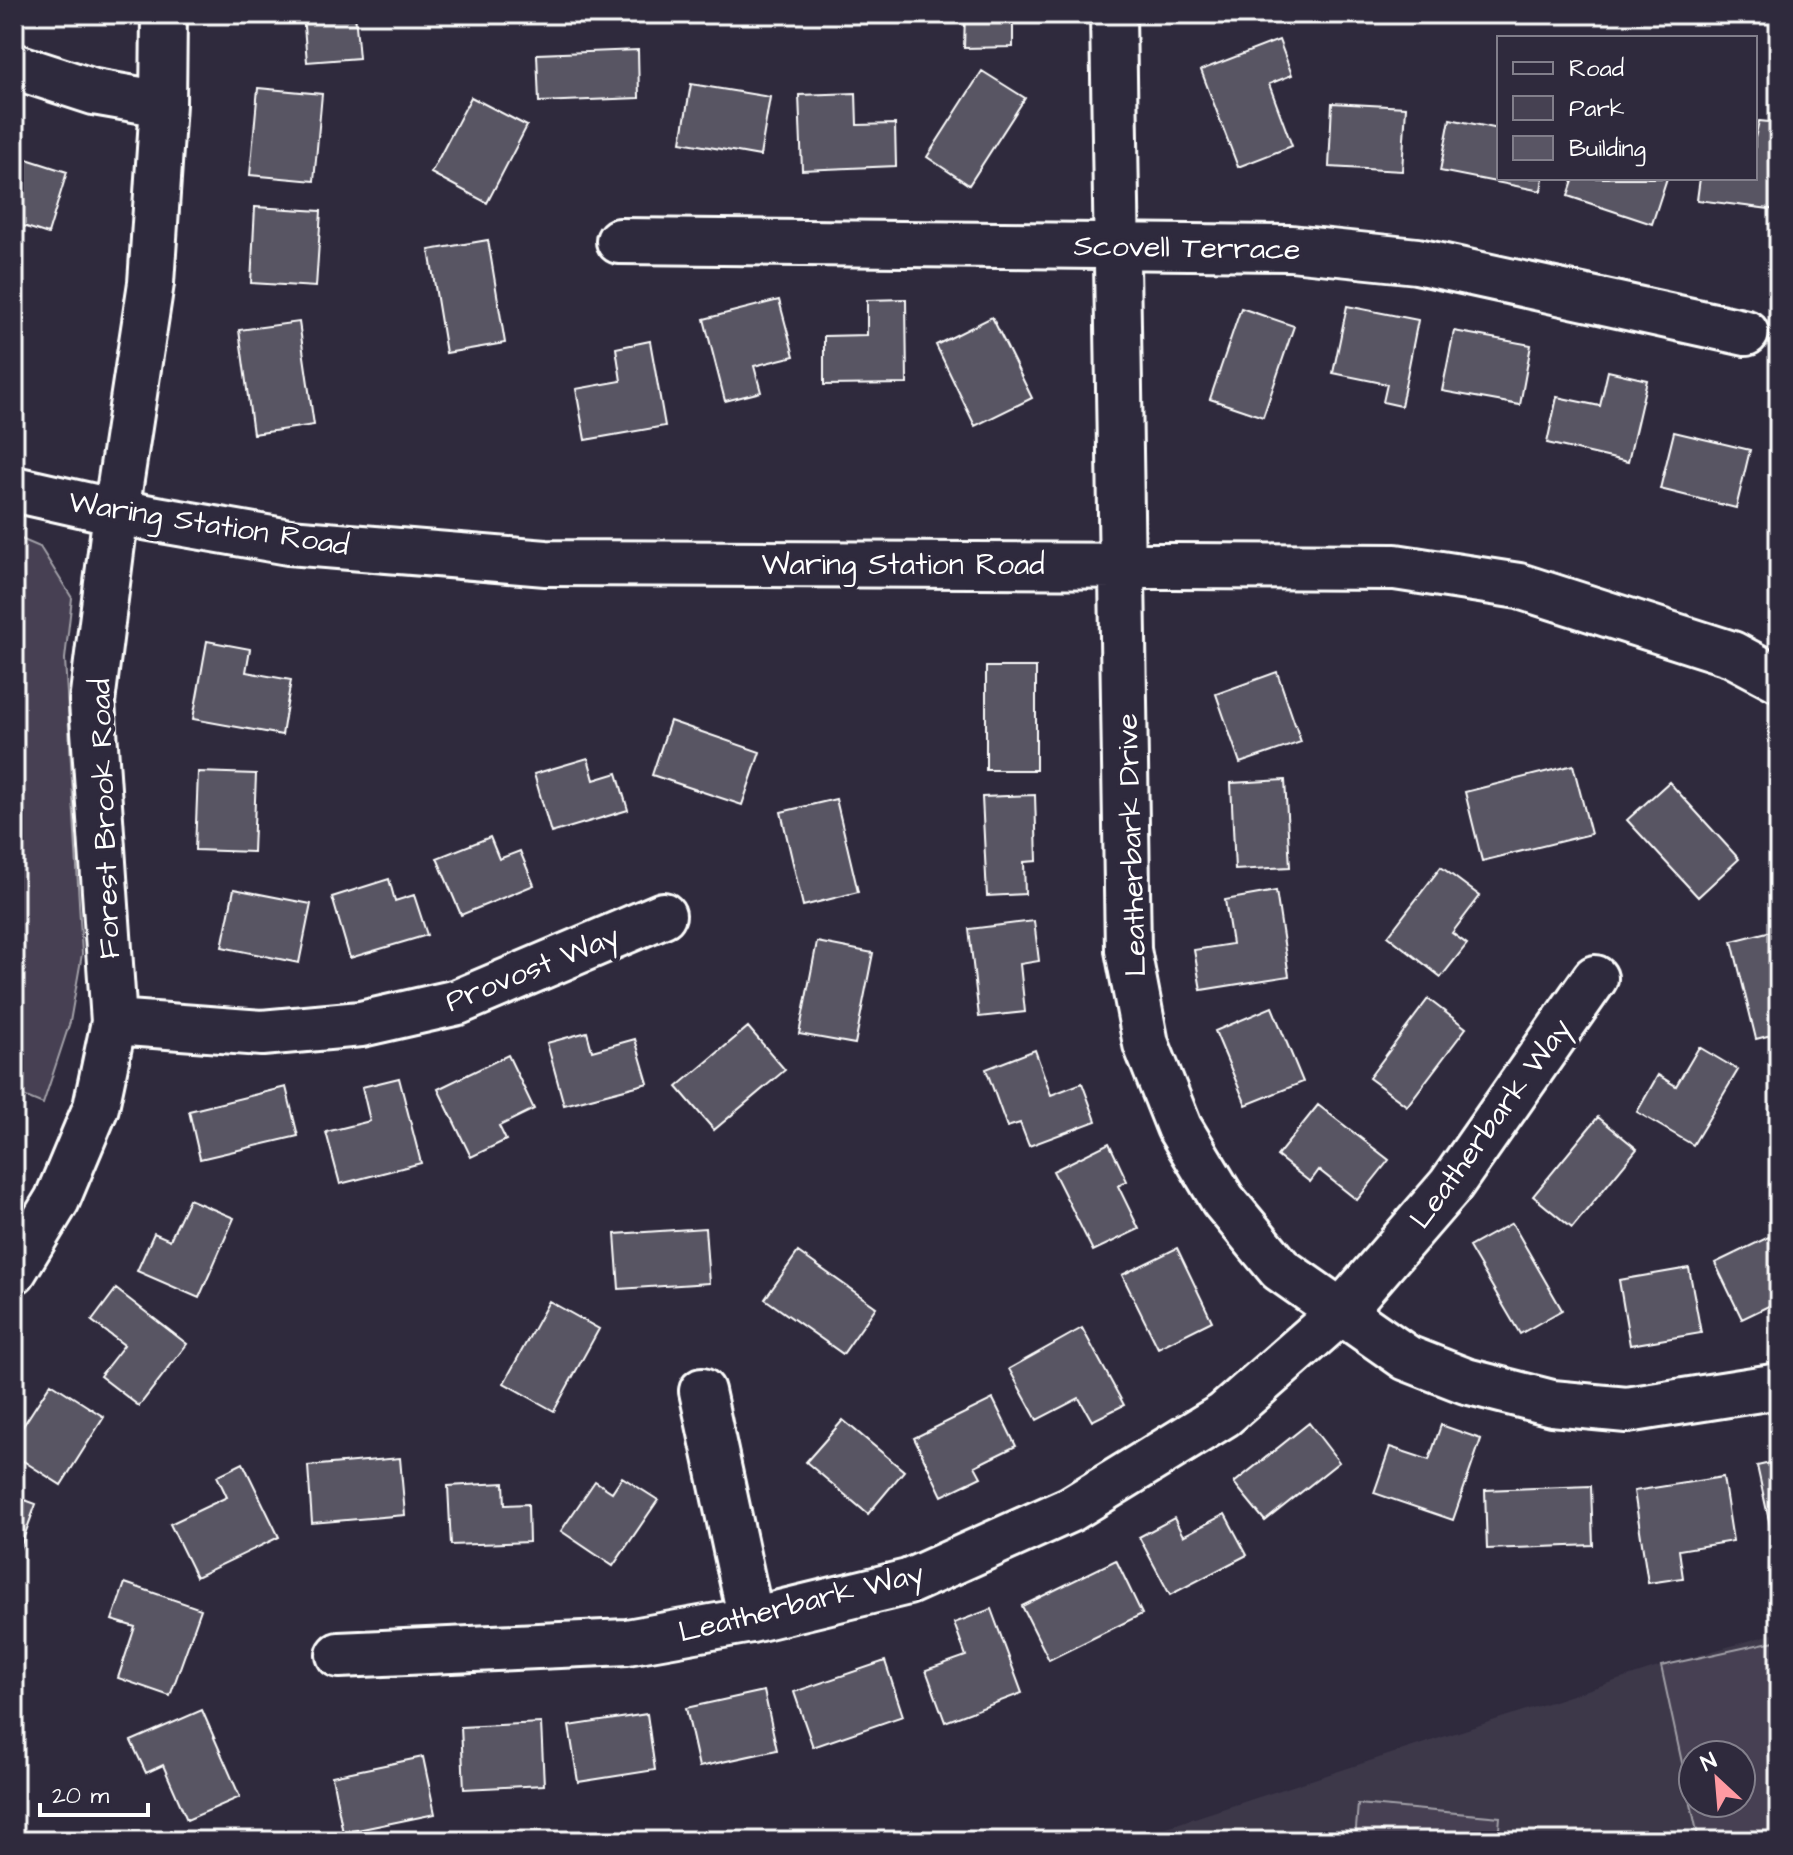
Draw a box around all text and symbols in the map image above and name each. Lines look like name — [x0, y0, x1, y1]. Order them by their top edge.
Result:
legend — [1497, 36, 1757, 180]
text: Road — [1569, 52, 1624, 86]
text: Park — [1569, 92, 1625, 126]
text: Building — [1569, 132, 1646, 167]
street label: Scovell Terrace — [1073, 225, 1301, 271]
street label: Waring Station Road — [66, 481, 352, 568]
street label: Waring Station Road — [761, 544, 1045, 587]
street label: Forest Brook Road — [79, 678, 131, 960]
street label: Leatherbark Drive — [1106, 713, 1158, 977]
street label: Provost Way — [439, 915, 626, 1024]
street label: Leatherbark Way — [1400, 1010, 1582, 1238]
street label: Leatherbark Way — [674, 1552, 928, 1655]
north arrow — [1677, 1739, 1757, 1819]
text: N — [1696, 1745, 1722, 1779]
scale bar — [40, 1767, 148, 1817]
text: 20 m — [52, 1779, 109, 1813]

